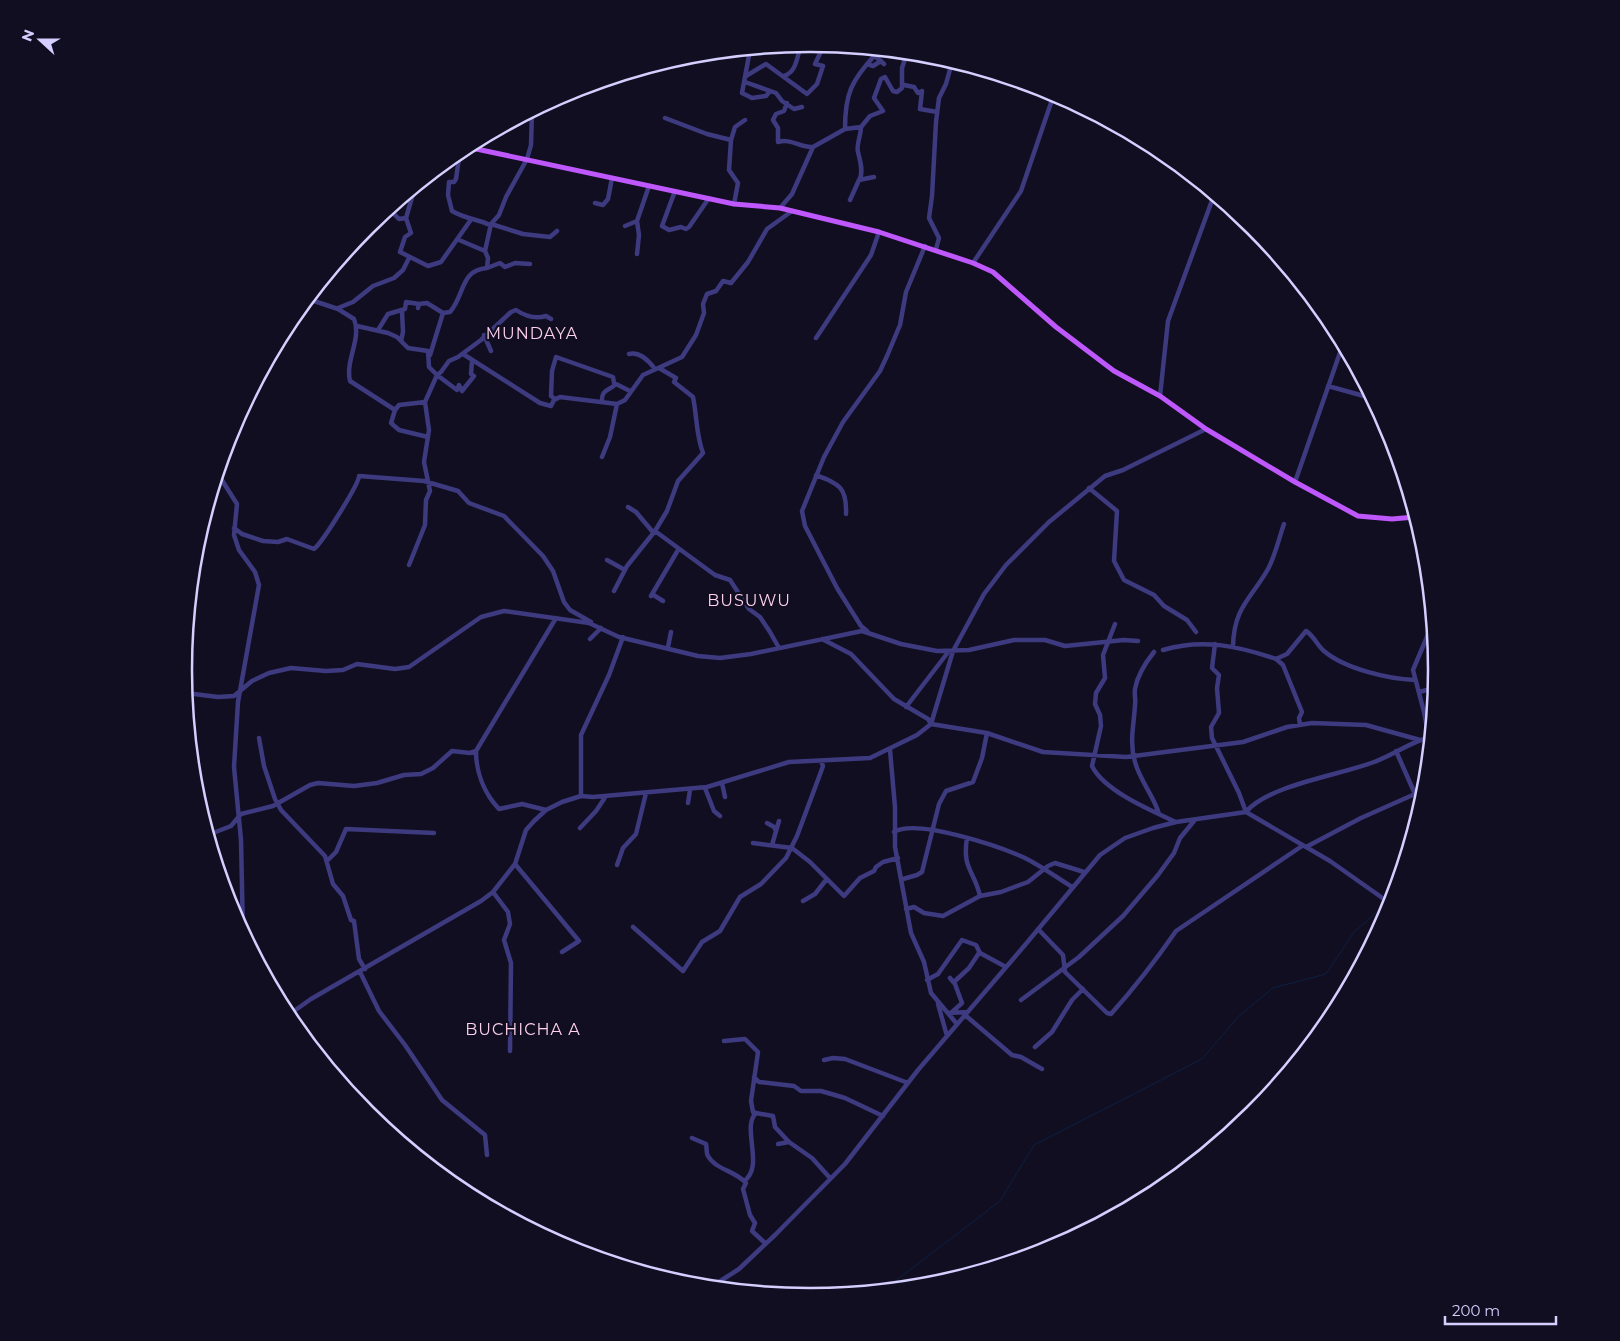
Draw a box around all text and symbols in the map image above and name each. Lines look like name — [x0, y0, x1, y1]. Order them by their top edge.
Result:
north arrow — [15, 15, 65, 65]
text: N — [17, 27, 38, 44]
district label: MUNDAYA — [486, 324, 578, 343]
district label: BUSUWU — [707, 591, 791, 610]
district label: BUCHICHA A — [465, 1020, 581, 1039]
scale bar — [1445, 1294, 1556, 1326]
text: 200 m — [1452, 1301, 1500, 1320]

